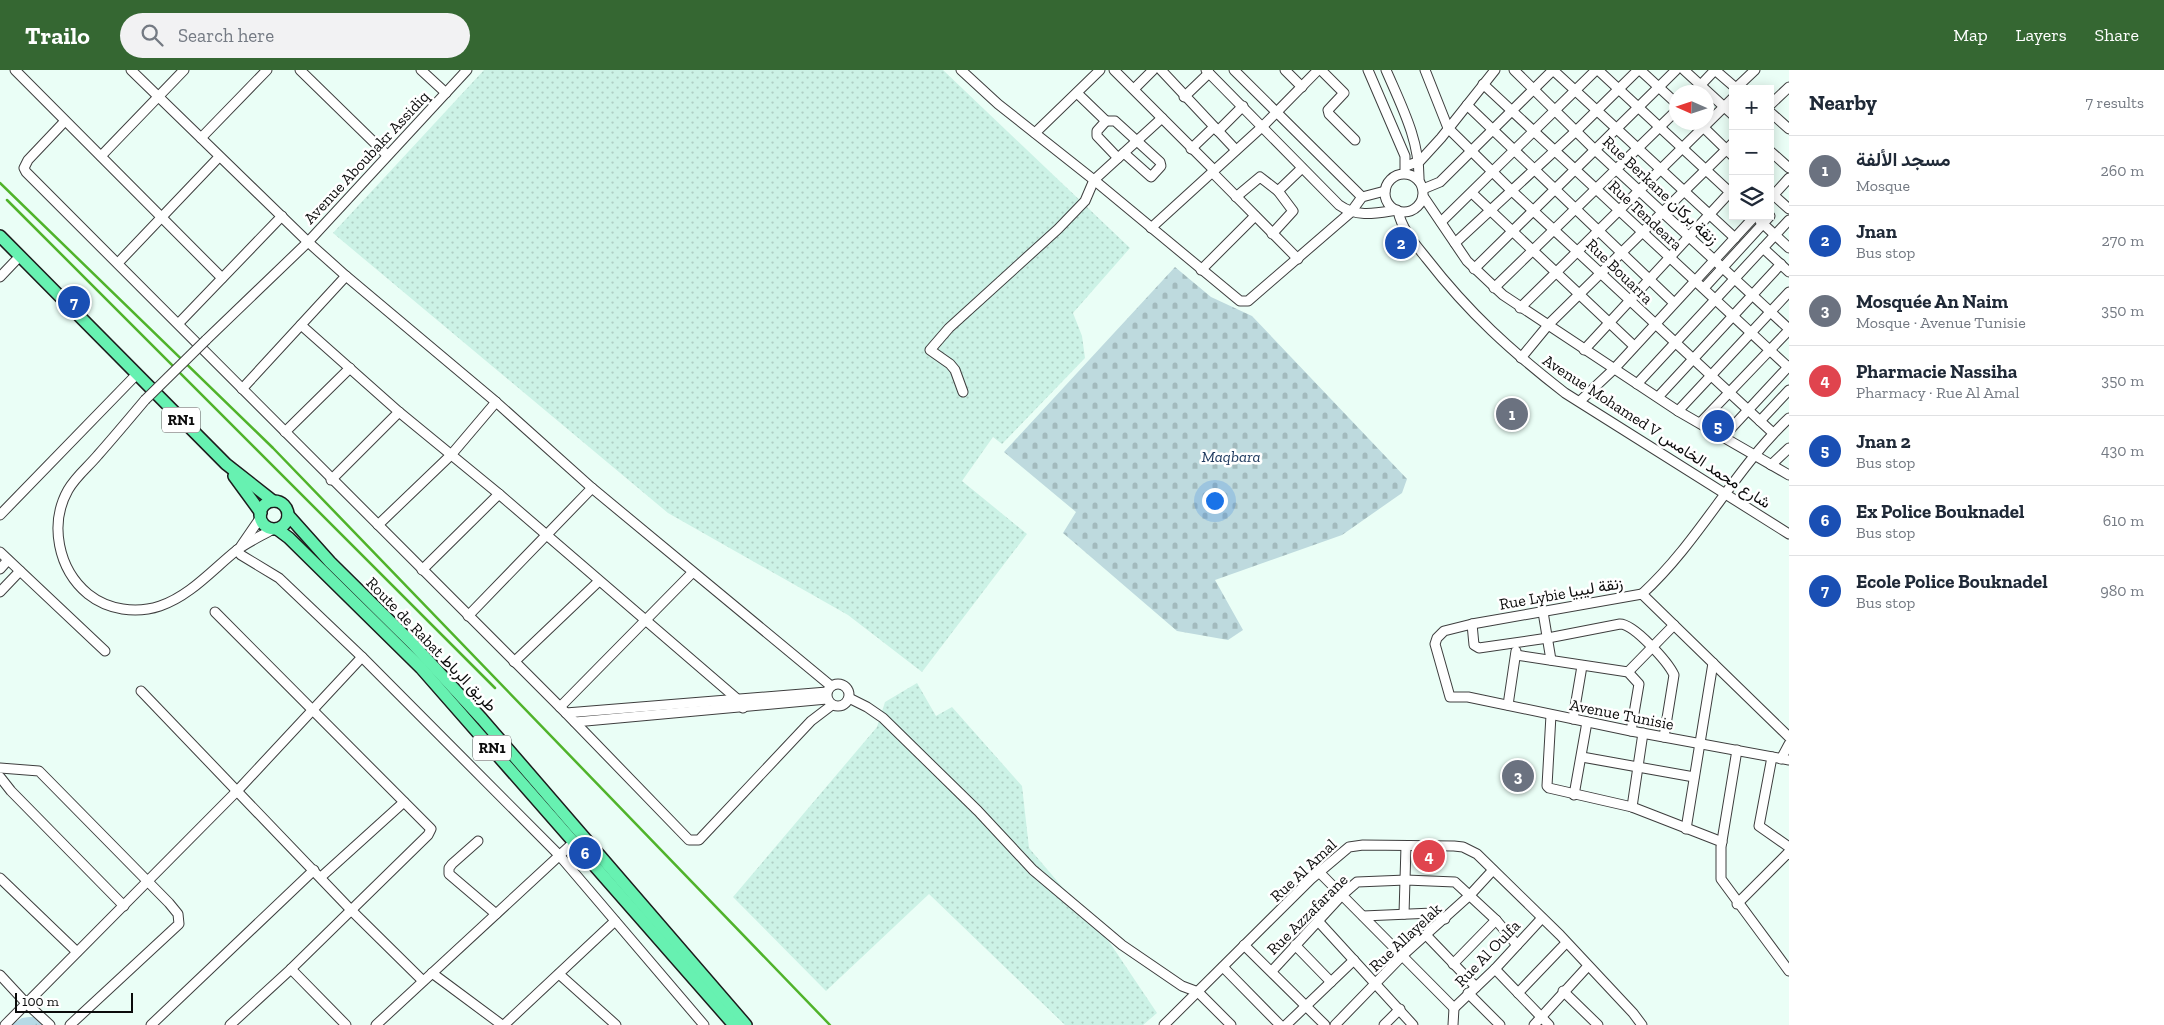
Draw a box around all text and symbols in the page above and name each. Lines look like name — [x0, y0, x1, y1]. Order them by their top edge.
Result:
search box — [120, 13, 470, 58]
text: Trailo — [25, 21, 90, 50]
icon: search — [138, 21, 166, 49]
text: Search here — [178, 24, 274, 47]
text: Map — [1953, 24, 1988, 46]
text: Layers — [2016, 24, 2067, 46]
text: Share — [2095, 24, 2139, 46]
north arrow — [1669, 85, 1714, 130]
map controls — [1729, 85, 1774, 220]
button: + — [1729, 85, 1774, 130]
street label: Avenue Aboubakr Assidiq — [300, 87, 433, 228]
text: Nearby — [1809, 90, 1877, 115]
text: 7 results — [2085, 93, 2144, 112]
button: − — [1729, 130, 1774, 175]
street label: Rue Berkane زنقة بركان — [1598, 132, 1722, 249]
text: مسجد الألفة — [1856, 148, 1951, 171]
text: 1 — [1822, 161, 1828, 180]
text: 260 m — [2101, 161, 2144, 180]
button: layers — [1729, 175, 1774, 220]
street label: Rue Tendeara — [1605, 176, 1687, 254]
text: Mosque — [1856, 176, 1910, 195]
text: Jnan — [1856, 220, 1897, 243]
pin: 2 — [1385, 224, 1417, 262]
text: 2 — [1821, 231, 1829, 250]
text: 270 m — [2102, 231, 2144, 250]
street label: Rue Bouarra — [1582, 235, 1657, 308]
text: Bus stop — [1856, 243, 1915, 262]
pin: 7 — [58, 283, 90, 321]
text: Mosquée An Naim — [1856, 290, 2008, 313]
text: 3 — [1821, 301, 1829, 320]
text: 350 m — [2101, 301, 2144, 320]
text: Mosque · Avenue Tunisie — [1856, 313, 2026, 332]
street label: Avenue Mohamed V شارع محمد الخامس — [1538, 350, 1774, 514]
text: Pharmacie Nassiha — [1856, 360, 2017, 383]
text: 4 — [1820, 371, 1830, 390]
text: 350 m — [2101, 371, 2144, 390]
text: Pharmacy · Rue Al Amal — [1856, 383, 2020, 402]
pin: 1 — [1496, 395, 1528, 433]
pin: 5 — [1702, 407, 1734, 445]
road number: RN1 — [162, 408, 200, 432]
text: Jnan 2 — [1856, 430, 1911, 453]
text: 5 — [1821, 441, 1829, 460]
text: 430 m — [2101, 441, 2144, 460]
park label: Maqbara — [1201, 447, 1261, 466]
text: Bus stop — [1856, 453, 1915, 472]
your location — [1202, 488, 1228, 514]
text: Ex Police Bouknadel — [1856, 500, 2024, 523]
text: 6 — [1821, 511, 1829, 530]
text: 610 m — [2103, 511, 2144, 530]
text: Bus stop — [1856, 523, 1915, 542]
text: Ecole Police Bouknadel — [1856, 570, 2048, 593]
street label: Route de Rabat طريق الرباط — [362, 573, 501, 716]
street label: Rue Lybie زنقة ليبيا — [1498, 573, 1625, 615]
text: 7 — [1821, 581, 1829, 600]
text: 980 m — [2100, 581, 2144, 600]
text: Bus stop — [1856, 593, 1915, 612]
street label: Avenue Tunisie — [1568, 695, 1676, 734]
road number: RN1 — [473, 736, 511, 760]
pin: 3 — [1502, 757, 1534, 795]
pin: 6 — [569, 834, 601, 872]
street label: Rue Al Amal — [1266, 835, 1340, 906]
pin: 4 — [1413, 837, 1445, 875]
street label: Rue Azzafarane — [1263, 870, 1352, 959]
street label: Rue Allayelak — [1365, 899, 1446, 976]
street label: Rue Al Oulfa — [1451, 916, 1524, 991]
scale bar — [15, 990, 132, 1013]
text: 100 m — [22, 993, 59, 1010]

